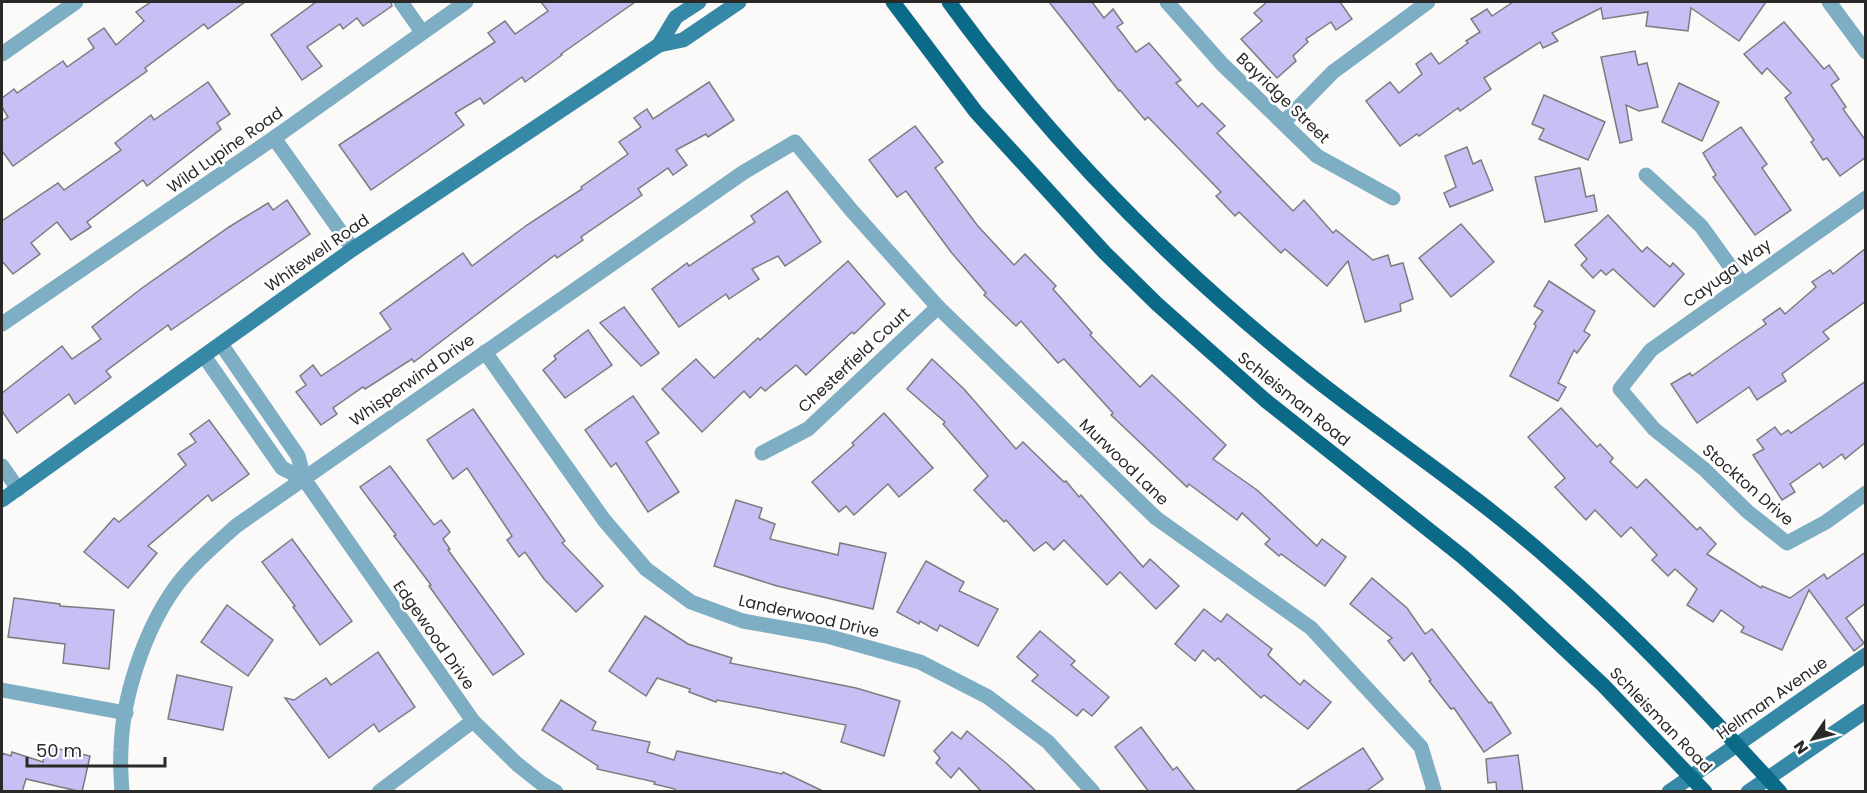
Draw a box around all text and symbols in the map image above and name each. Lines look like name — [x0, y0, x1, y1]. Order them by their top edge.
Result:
street label: Bayridge Street — [1231, 47, 1335, 149]
street label: Wild Lupine Road — [162, 101, 288, 199]
street label: Whitewell Road — [260, 208, 374, 298]
street label: Cayuga Way — [1678, 233, 1776, 313]
street label: Chesterfield Court — [793, 302, 915, 418]
street label: Whisperwind Drive — [345, 328, 479, 432]
street label: Schleisman Road — [1233, 346, 1355, 452]
street label: Murwood Lane — [1074, 413, 1174, 511]
street label: Stockton Drive — [1697, 439, 1799, 531]
street label: Edgewood Drive — [388, 576, 480, 694]
street label: Landerwood Drive — [737, 589, 882, 643]
street label: Hellman Avenue — [1712, 651, 1832, 745]
street label: Schleisman Road — [1604, 662, 1718, 778]
north arrow — [1783, 709, 1843, 769]
scale bar — [27, 730, 165, 768]
text: N — [1788, 736, 1814, 759]
text: 50 m — [36, 738, 82, 763]

